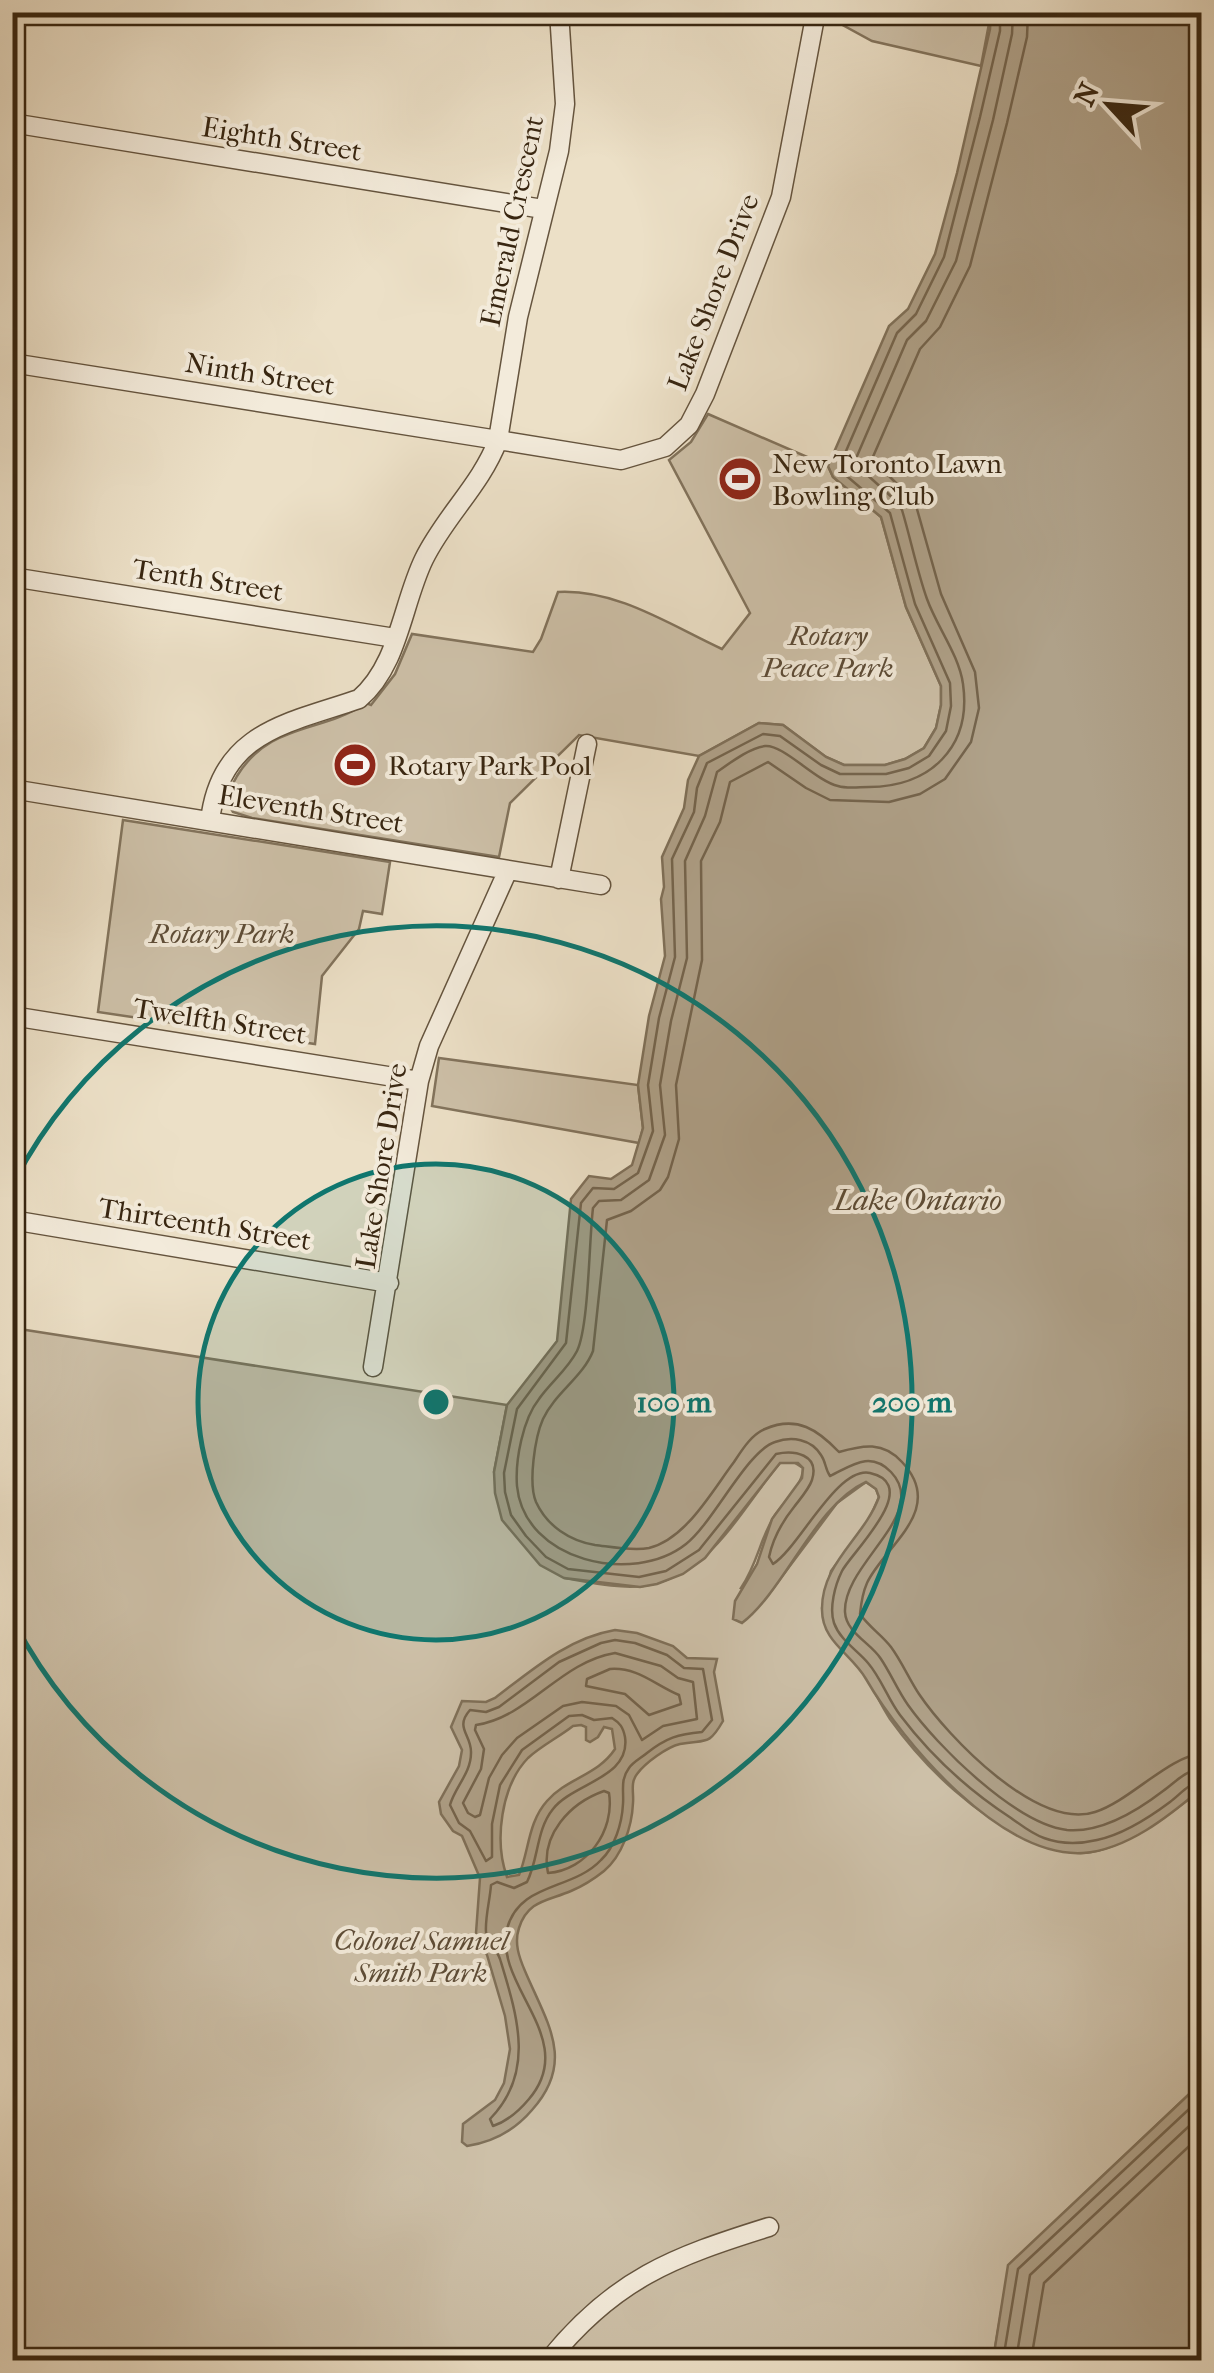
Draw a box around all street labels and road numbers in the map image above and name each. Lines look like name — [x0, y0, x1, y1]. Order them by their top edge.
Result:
street label: Eighth Street — [200, 110, 364, 168]
street label: Emerald Crescent — [474, 113, 550, 329]
street label: Lake Shore Drive — [660, 189, 766, 395]
street label: Ninth Street — [183, 346, 337, 402]
street label: Tenth Street — [130, 552, 286, 608]
street label: Eleventh Street — [216, 778, 406, 840]
street label: Twelfth Street — [131, 991, 309, 1051]
street label: Lake Shore Drive — [348, 1061, 414, 1271]
street label: Thirteenth Street — [96, 1191, 314, 1257]

